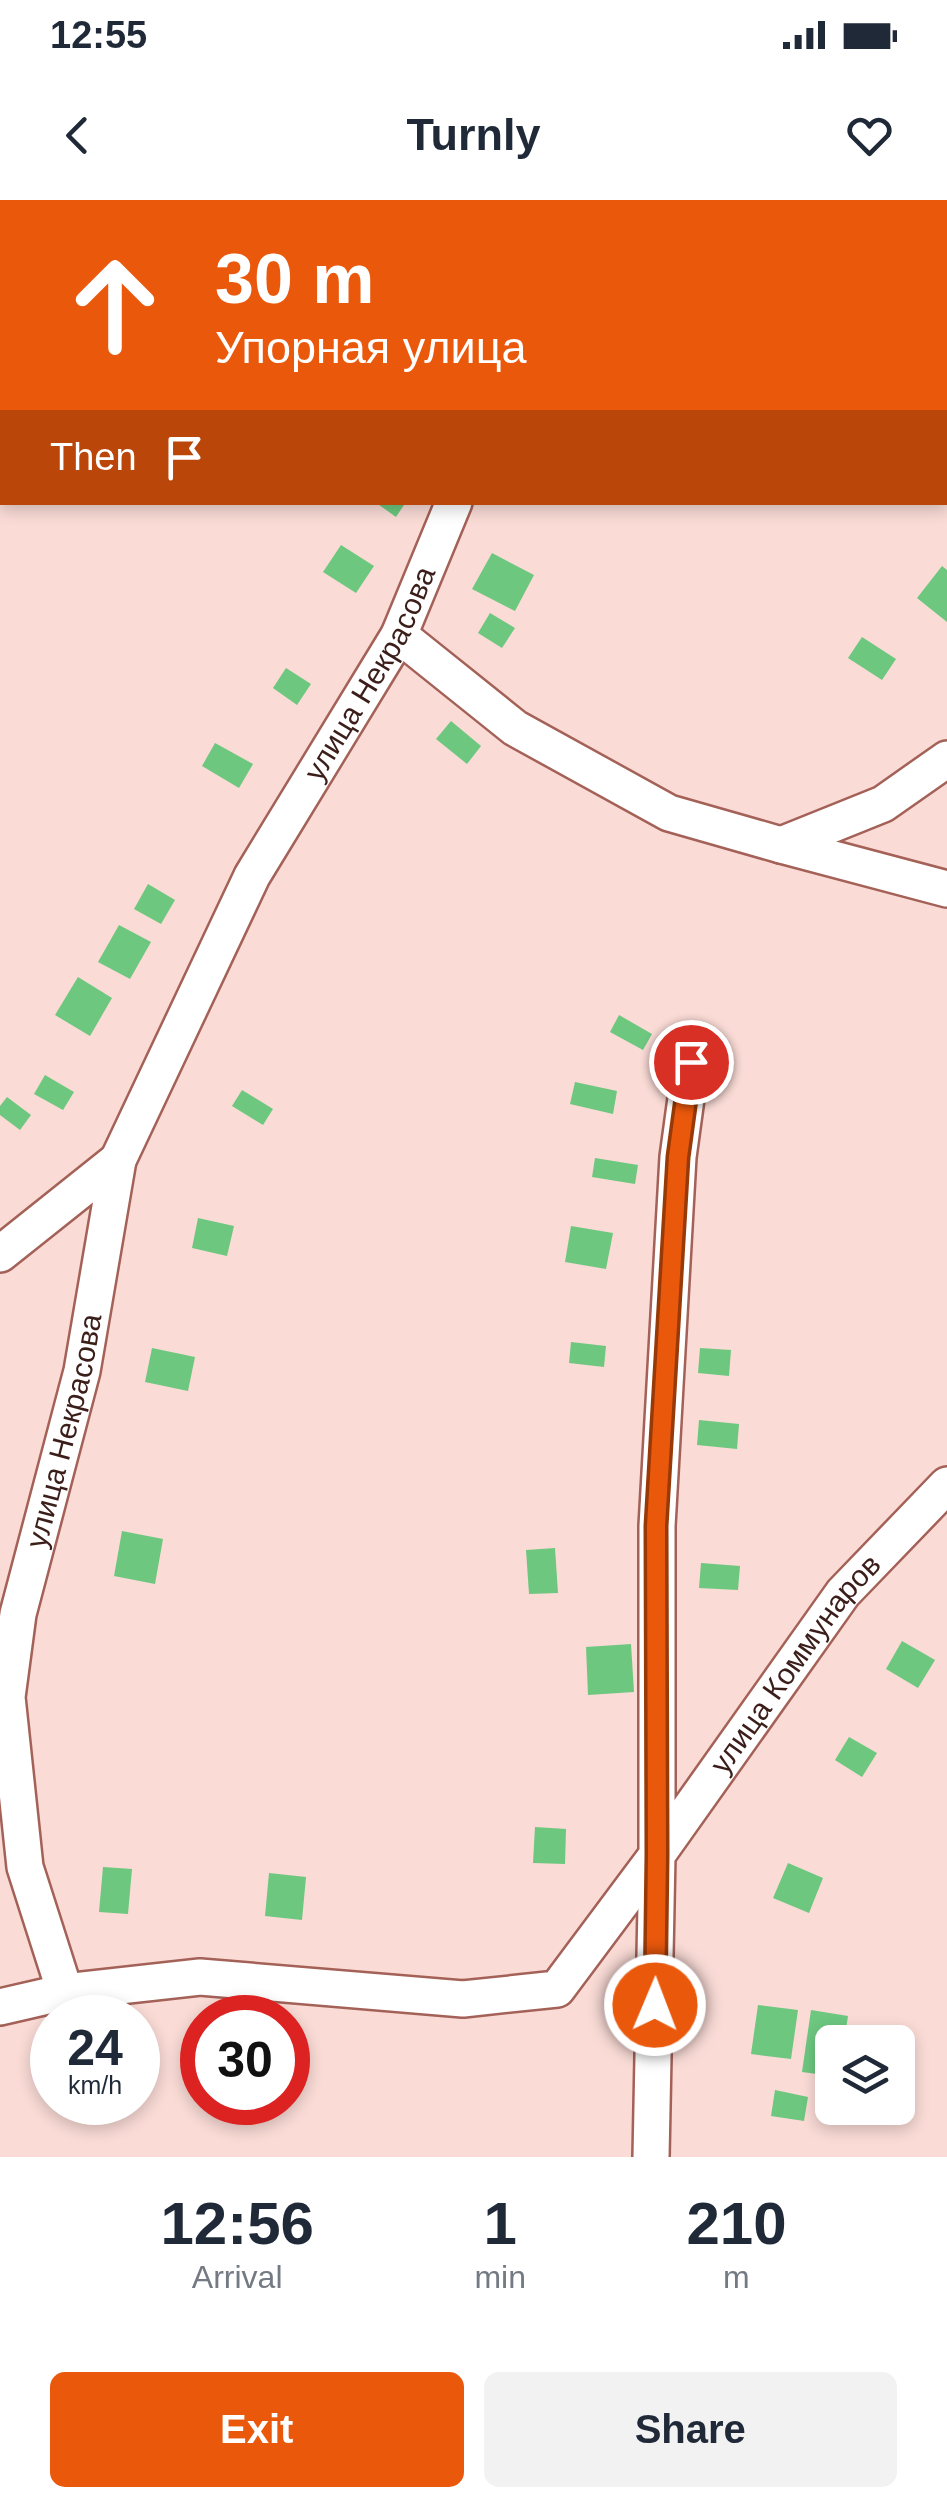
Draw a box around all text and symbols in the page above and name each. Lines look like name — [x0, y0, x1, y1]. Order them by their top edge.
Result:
text: 12:55 — [50, 14, 147, 56]
icon: back — [50, 108, 105, 163]
icon: heart — [842, 108, 897, 163]
text: Turnly — [406, 109, 541, 160]
icon: ahead — [50, 240, 180, 370]
text: 30 m — [215, 240, 375, 318]
text: Упорная улица — [215, 322, 526, 373]
icon: arrive — [157, 430, 212, 485]
text: Then — [50, 436, 137, 478]
street label: улица Некрасова — [297, 561, 442, 786]
pin — [649, 1020, 734, 1105]
icon: arrive — [664, 1035, 719, 1090]
street label: улица Некрасова — [19, 1311, 108, 1551]
street label: улица Коммунаров — [703, 1548, 887, 1780]
position arrow — [603, 1953, 707, 2057]
speed limit sign: 30 — [180, 1995, 310, 2125]
text: 24 — [67, 2020, 123, 2076]
map controls — [815, 2025, 915, 2125]
button: layers — [815, 2025, 915, 2125]
text: km/h — [68, 2071, 122, 2099]
text: 12:56 — [160, 2190, 314, 2257]
text: 1 — [483, 2190, 517, 2257]
text: 210 — [686, 2190, 787, 2257]
text: Arrival — [192, 2259, 283, 2295]
text: min — [474, 2259, 526, 2295]
text: m — [723, 2259, 750, 2295]
button: Exit — [50, 2372, 464, 2487]
button: Share — [484, 2372, 897, 2487]

